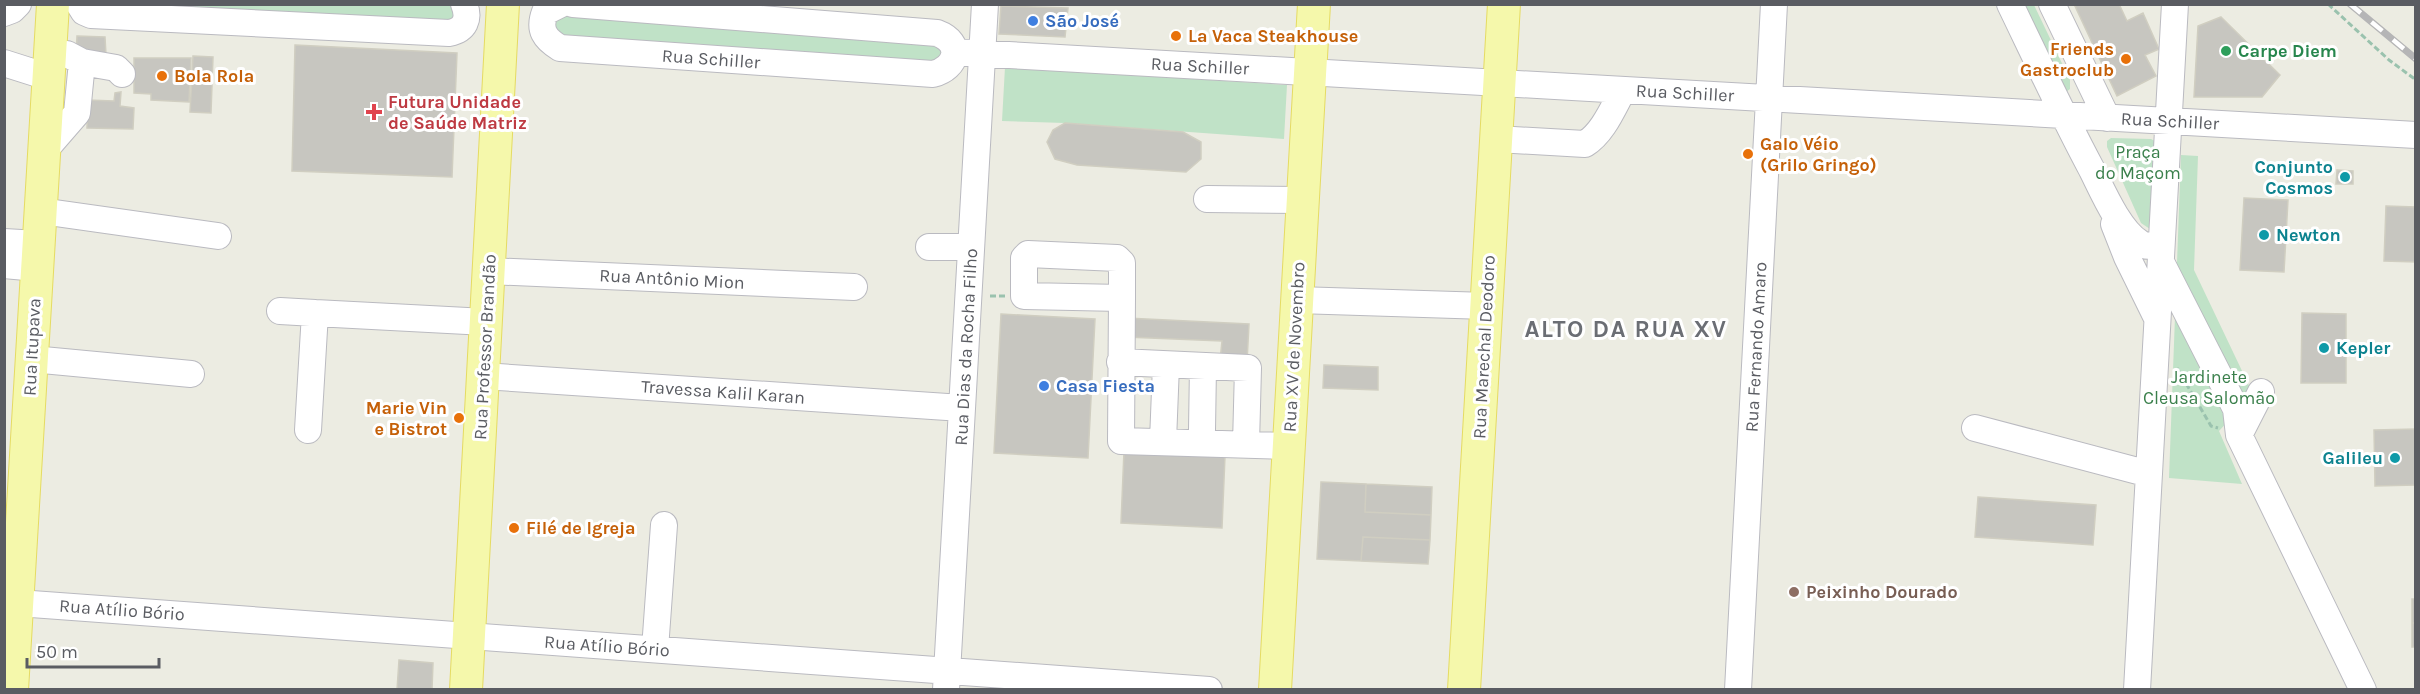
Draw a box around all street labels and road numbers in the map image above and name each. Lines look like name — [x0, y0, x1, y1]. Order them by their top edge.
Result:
street label: Rua Schiller — [661, 45, 761, 73]
street label: Rua Schiller — [1150, 52, 1250, 80]
street label: Rua Schiller — [1635, 79, 1735, 107]
street label: Rua Schiller — [2120, 107, 2220, 135]
street label: Rua Dias da Rocha Filho — [950, 248, 982, 446]
street label: Rua Professor Brandão — [469, 253, 501, 441]
street label: Rua Marechal Deodoro — [1468, 254, 1500, 440]
street label: Rua XV de Novembro — [1279, 261, 1309, 433]
street label: Rua Fernando Amaro — [1741, 261, 1771, 433]
street label: Rua Antônio Mion — [599, 264, 745, 294]
street label: Rua Itupava — [18, 297, 46, 397]
street label: Travessa Kalil Karan — [640, 375, 806, 409]
street label: Rua Atílio Bório — [58, 595, 186, 625]
street label: Rua Atílio Bório — [543, 631, 671, 661]

